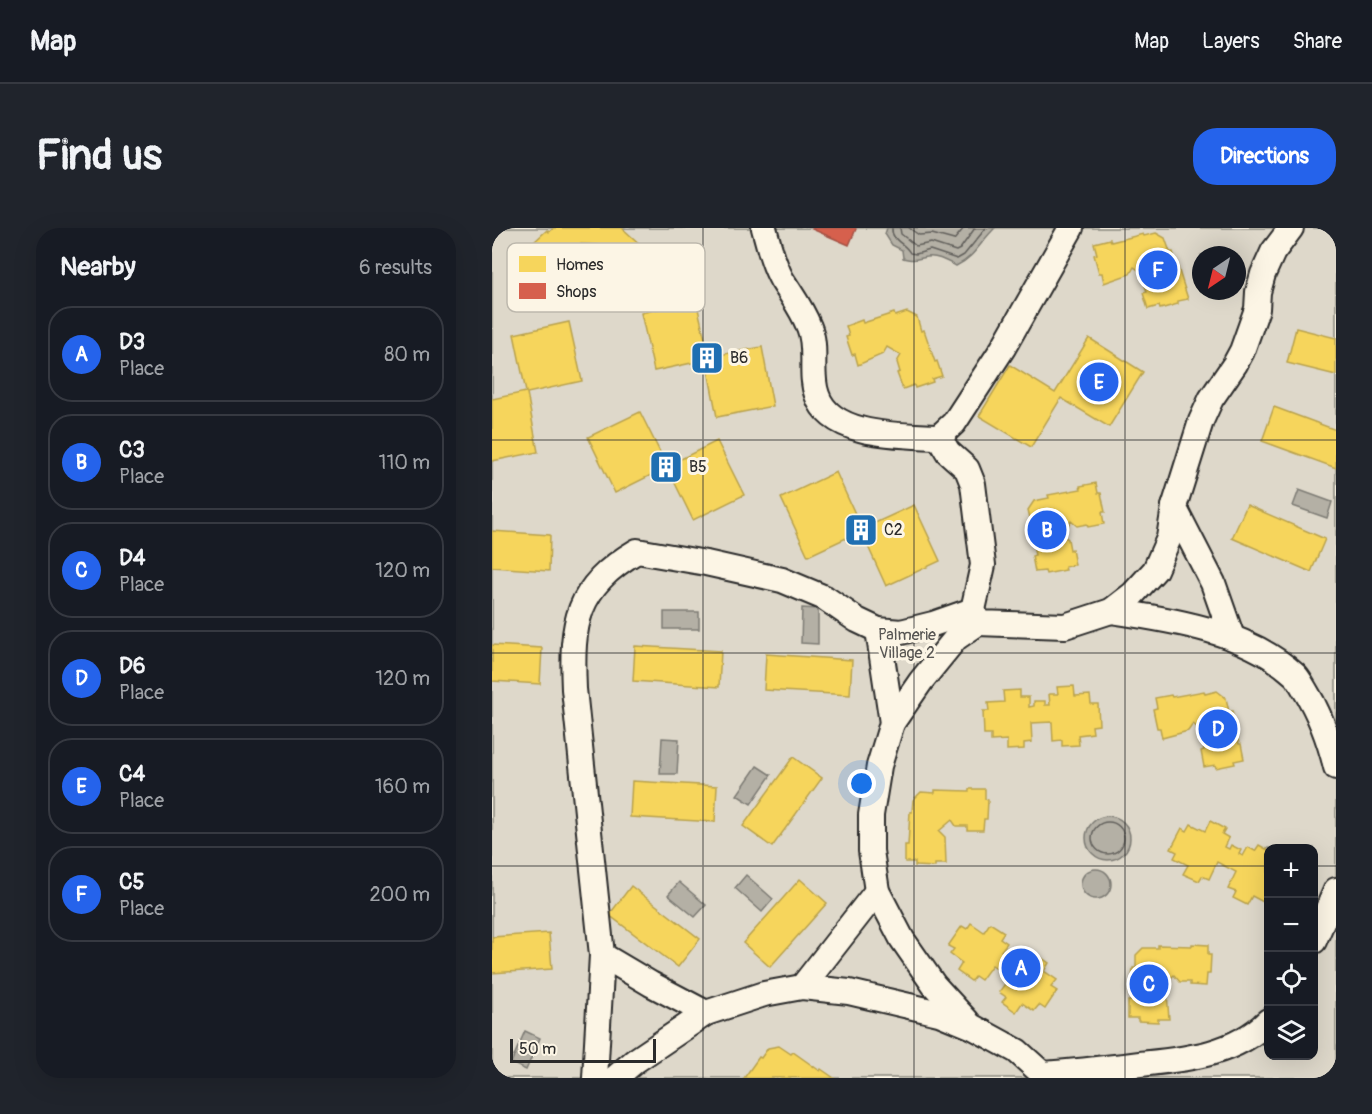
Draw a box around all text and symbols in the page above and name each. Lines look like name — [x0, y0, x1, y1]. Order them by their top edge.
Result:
text: Map — [30, 24, 76, 59]
text: Map — [1134, 28, 1169, 55]
text: Layers — [1202, 28, 1260, 55]
text: Share — [1293, 28, 1342, 55]
button: Directions — [1193, 128, 1336, 185]
text: Find us — [36, 130, 162, 182]
legend — [507, 243, 705, 312]
north arrow — [1192, 246, 1246, 300]
pin: F — [1138, 248, 1178, 292]
text: Nearby — [60, 251, 136, 283]
text: 6 results — [359, 255, 432, 280]
text: Homes — [556, 255, 604, 275]
text: Shops — [556, 282, 596, 302]
text: D3 — [119, 328, 145, 356]
building icon: B6 — [689, 340, 725, 376]
text: A — [75, 342, 88, 367]
text: 80 m — [384, 342, 430, 367]
place label: B6 — [730, 348, 748, 368]
text: Place — [119, 356, 164, 381]
pin: E — [1080, 360, 1118, 404]
text: C3 — [119, 436, 145, 464]
building icon: B5 — [648, 449, 684, 485]
text: B — [76, 450, 87, 475]
text: 110 m — [379, 450, 430, 475]
place label: B5 — [689, 457, 707, 477]
text: Place — [119, 464, 164, 489]
pin: B — [1028, 508, 1066, 552]
building icon: C2 — [843, 512, 879, 548]
place label: C2 — [884, 520, 903, 540]
text: D4 — [119, 544, 146, 572]
text: C — [75, 558, 88, 583]
text: 120 m — [375, 558, 430, 583]
text: Place — [119, 572, 164, 597]
park label: Palmerie Village 2 — [878, 625, 936, 663]
text: D6 — [119, 652, 146, 680]
text: D — [75, 666, 88, 691]
text: 120 m — [375, 666, 430, 691]
text: Place — [119, 680, 164, 705]
pin: D — [1198, 706, 1238, 752]
text: C4 — [119, 760, 145, 788]
your location — [847, 769, 876, 798]
text: E — [76, 774, 87, 799]
text: 160 m — [375, 774, 430, 799]
text: Place — [119, 788, 164, 813]
map controls — [1264, 844, 1318, 1060]
button: + — [1264, 844, 1318, 898]
text: C5 — [119, 868, 145, 896]
text: F — [75, 882, 88, 907]
text: 200 m — [369, 882, 430, 907]
text: Place — [119, 896, 164, 921]
button: − — [1264, 898, 1318, 952]
pin: A — [1002, 946, 1040, 990]
button: locate — [1264, 952, 1318, 1006]
pin: C — [1130, 962, 1168, 1006]
button: layers — [1264, 1006, 1318, 1060]
scale bar — [510, 1036, 656, 1064]
text: 50 m — [519, 1039, 556, 1059]

